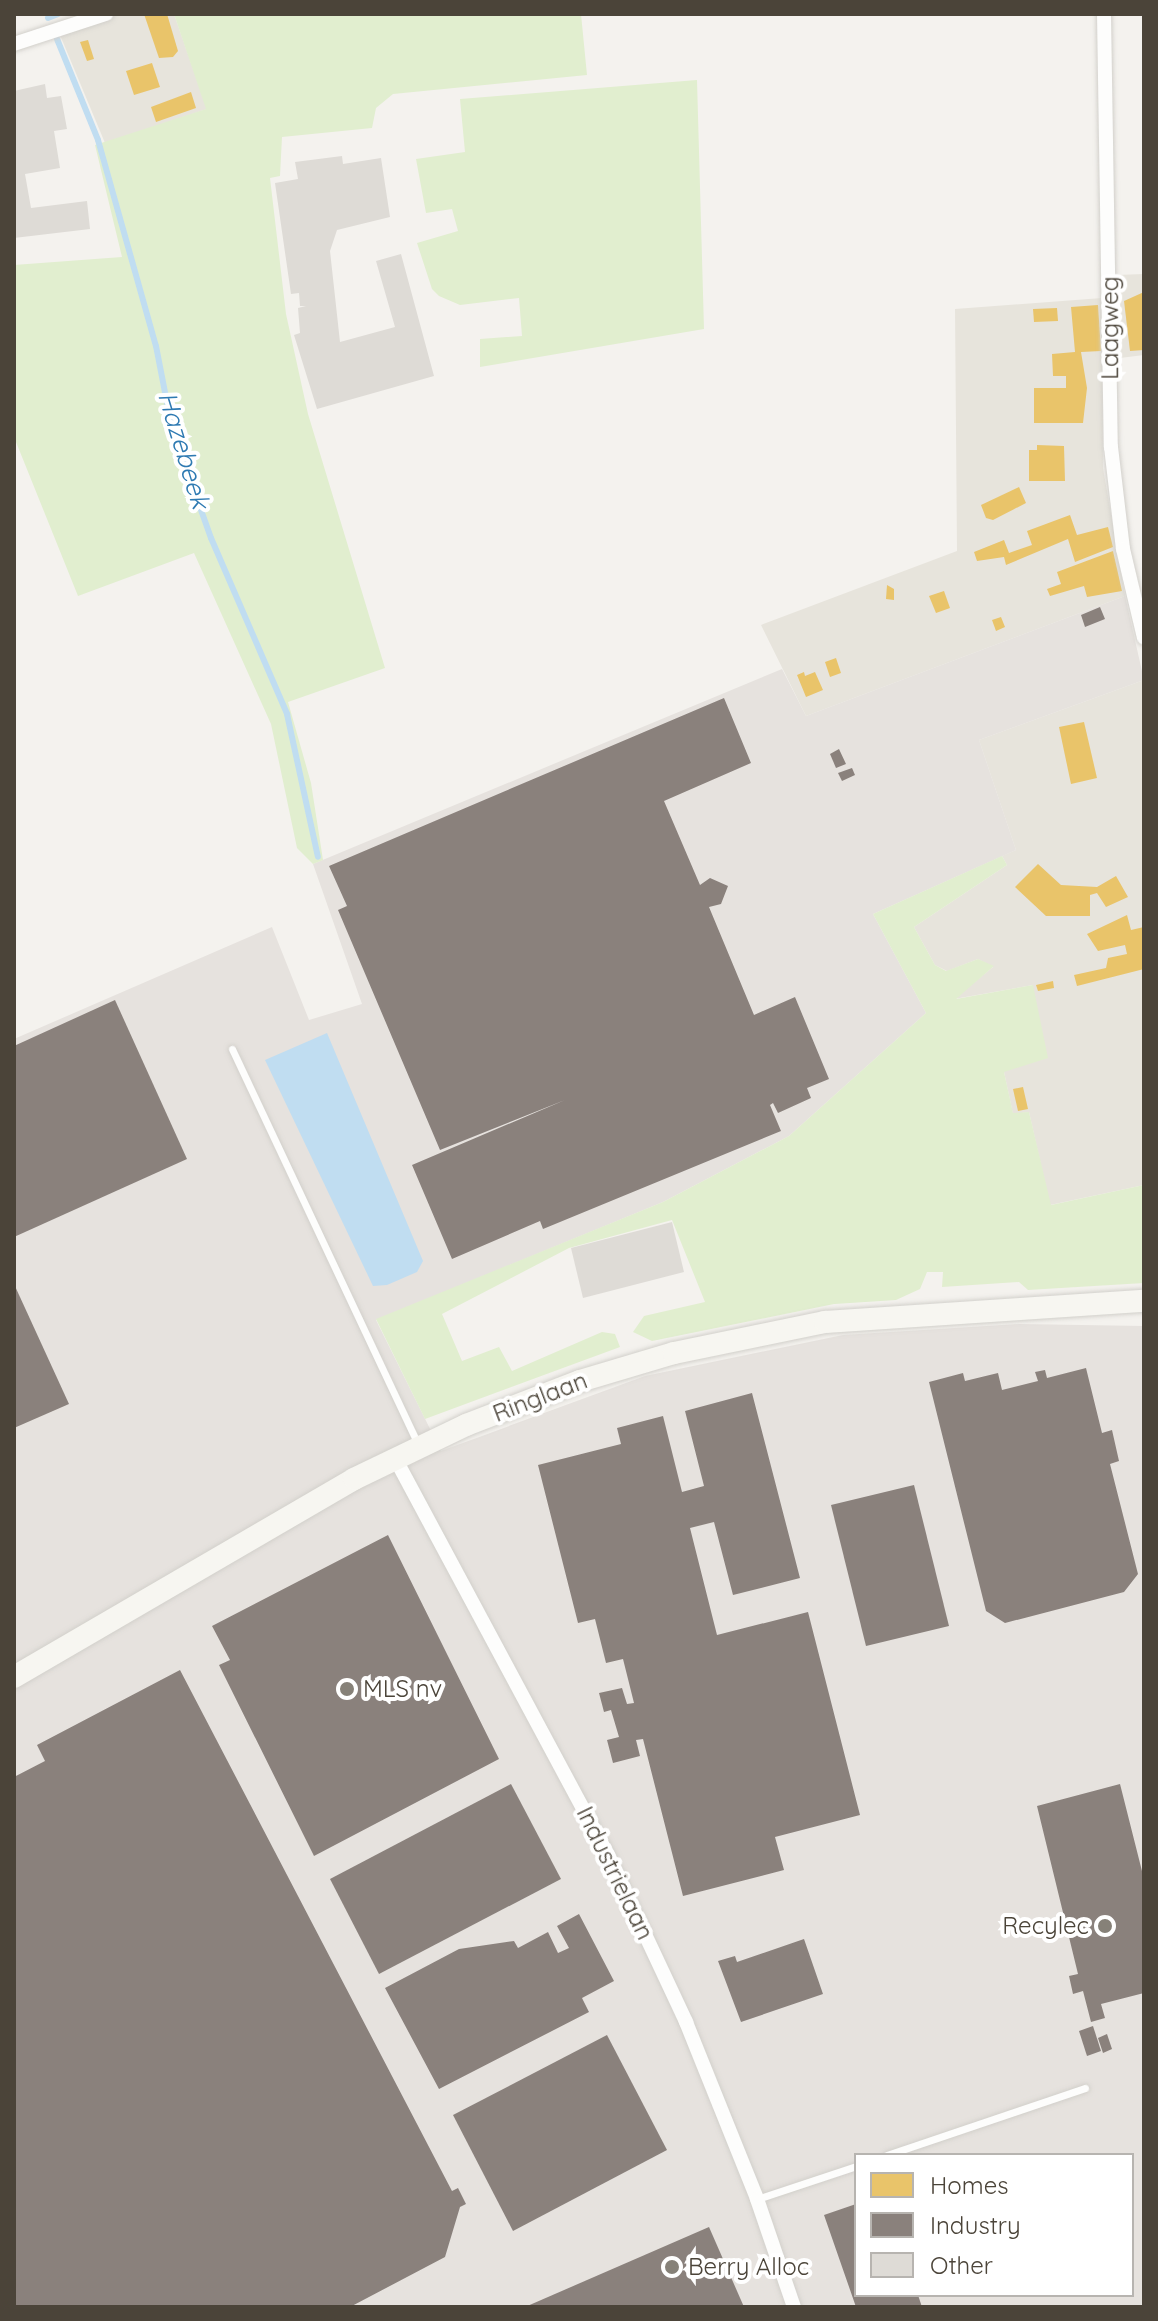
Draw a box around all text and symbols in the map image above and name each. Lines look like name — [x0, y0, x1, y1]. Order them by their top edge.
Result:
street label: Laagweg — [1096, 276, 1124, 380]
water label: Hazebeek — [151, 388, 217, 512]
street label: Ringlaan — [489, 1366, 591, 1428]
place label: MLS nv — [363, 1675, 442, 1703]
marker: MLS nv — [338, 1680, 356, 1698]
street label: Industrielaan — [570, 1802, 660, 1944]
place label: Recylec — [1002, 1912, 1089, 1940]
marker: Recylec — [1096, 1917, 1114, 1935]
legend — [854, 2153, 1134, 2297]
text: Homes — [930, 2170, 1008, 2200]
text: Industry — [930, 2210, 1021, 2240]
text: Other — [930, 2250, 993, 2280]
place label: Berry Alloc — [688, 2253, 809, 2281]
marker: Berry Alloc — [663, 2258, 681, 2276]

